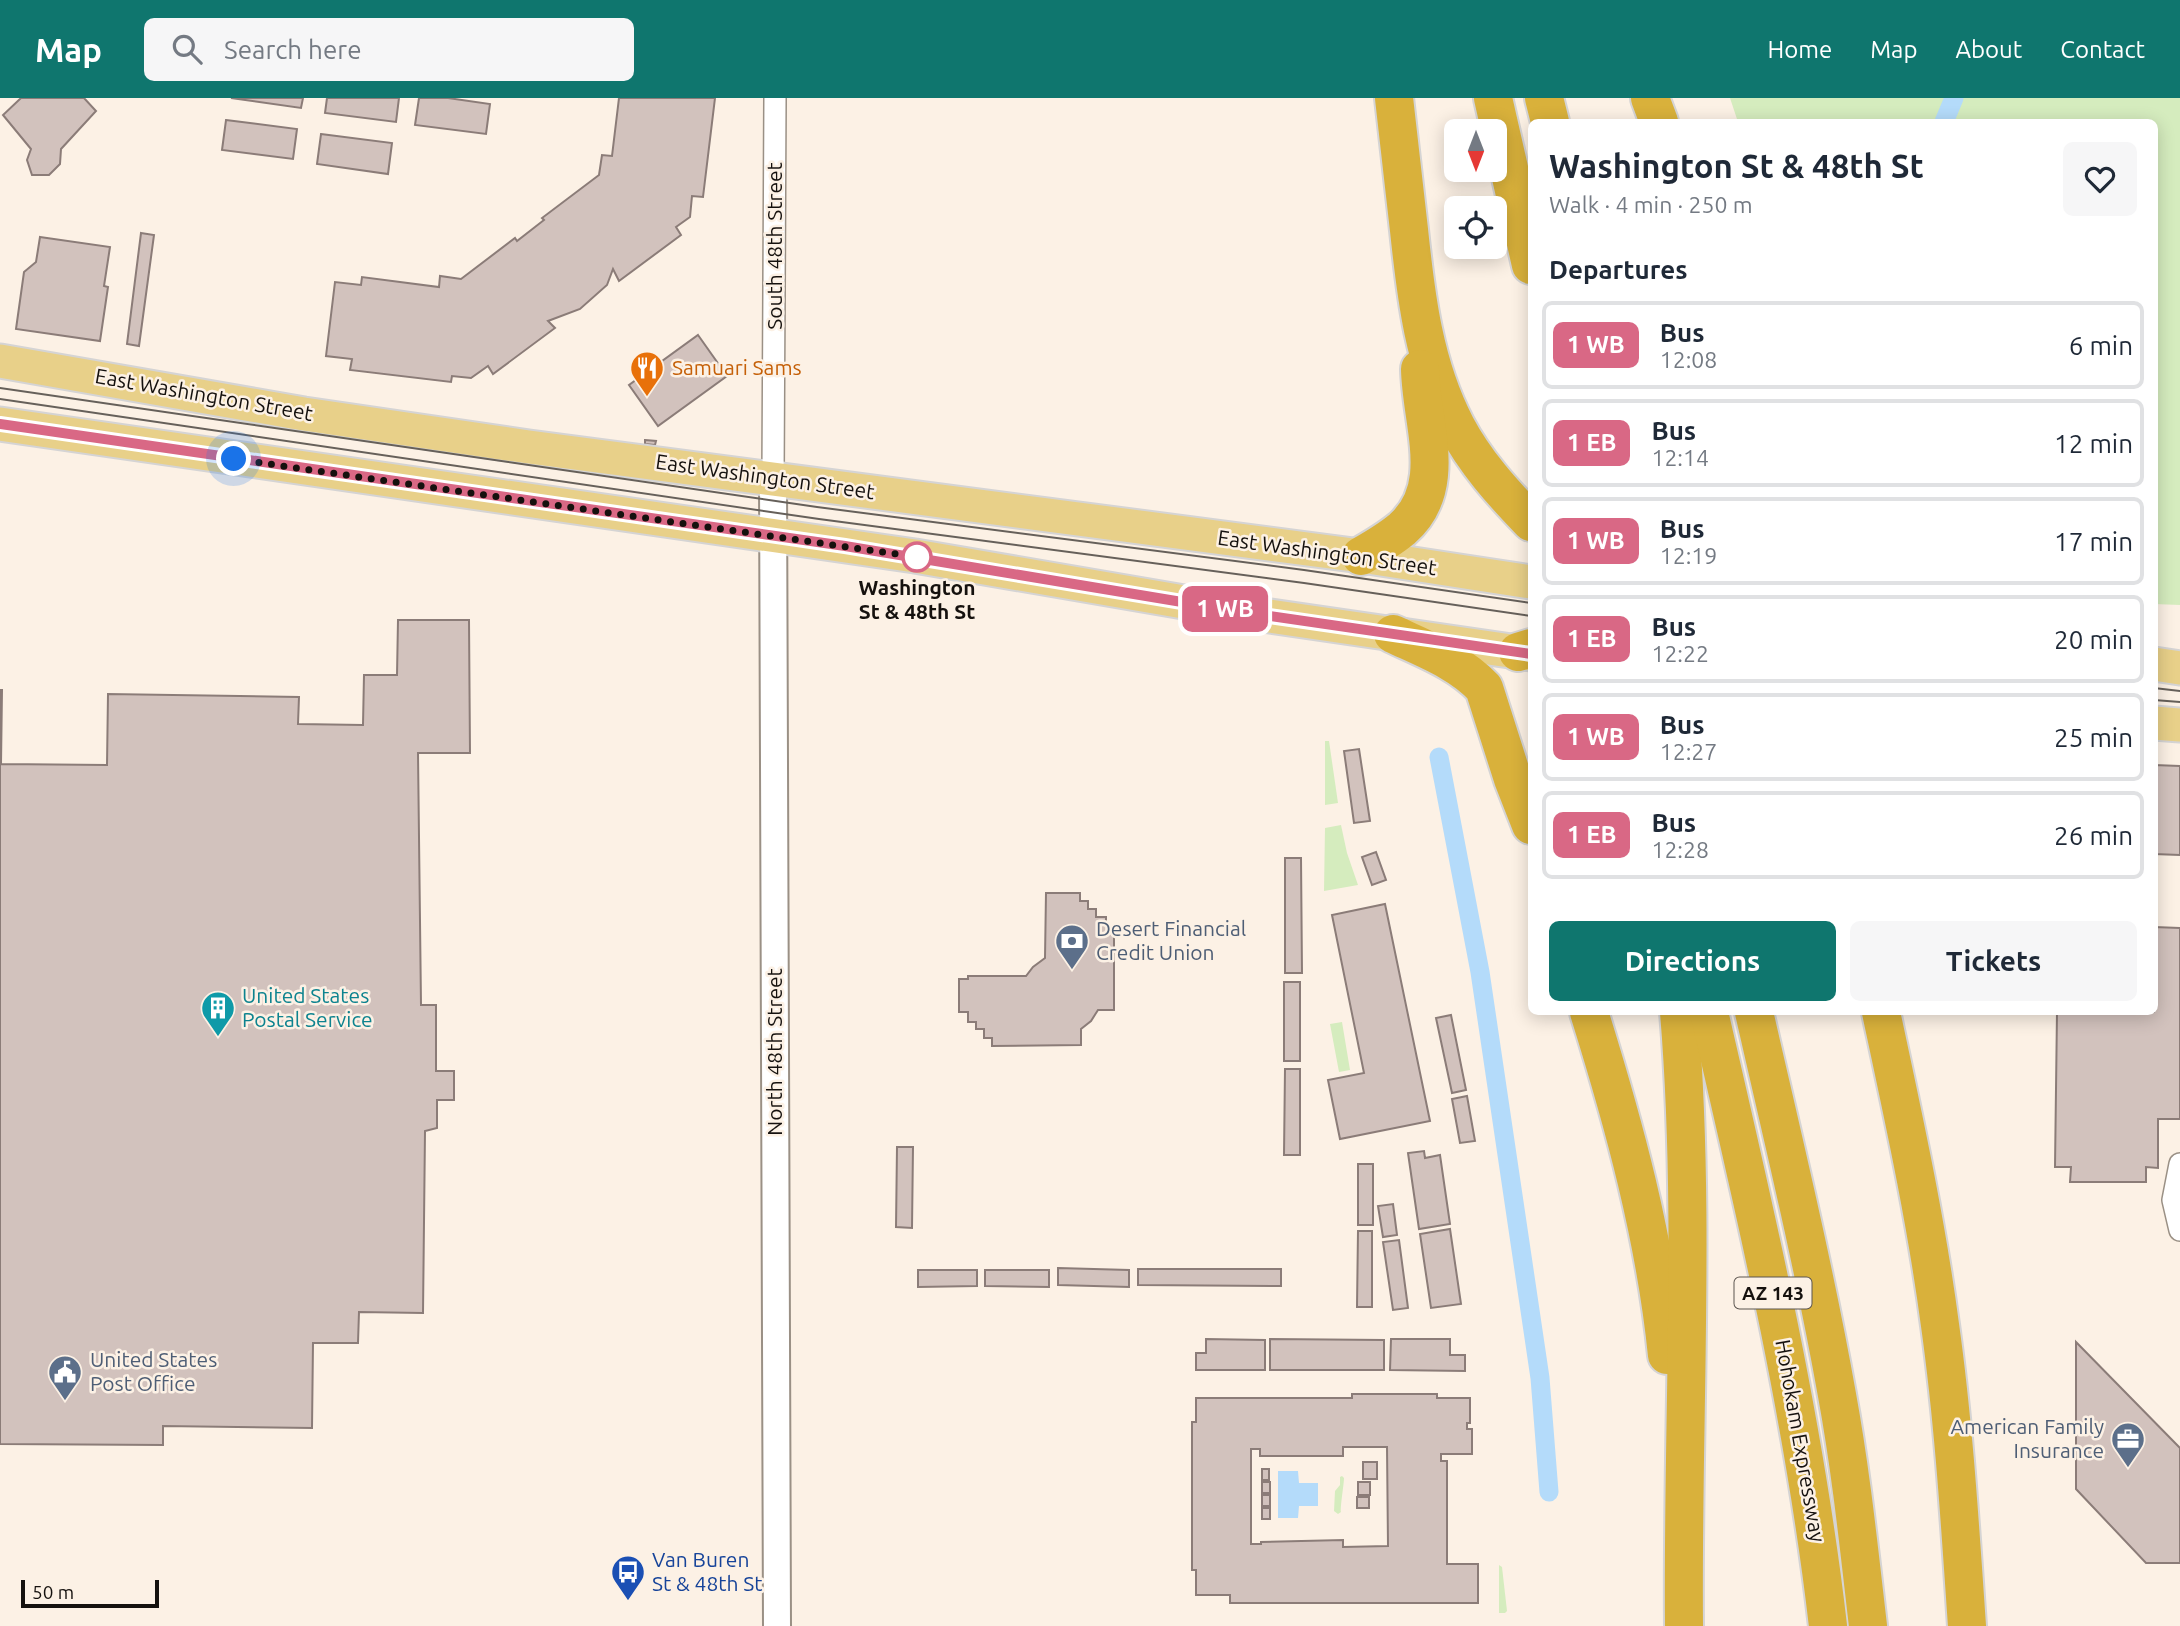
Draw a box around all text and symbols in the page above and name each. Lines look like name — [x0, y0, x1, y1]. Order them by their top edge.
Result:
search box — [144, 18, 634, 81]
icon: search — [168, 30, 206, 68]
text: Map — [35, 31, 102, 68]
text: Search here — [224, 35, 362, 64]
text: Home — [1767, 36, 1832, 63]
text: Map — [1870, 36, 1917, 63]
text: About — [1955, 36, 2022, 63]
text: Contact — [2060, 36, 2145, 63]
north arrow — [1444, 119, 1507, 182]
map controls — [1444, 119, 1507, 259]
button: heart — [2063, 142, 2137, 216]
text: Washington St & 48th St — [1549, 147, 1924, 184]
street label: South 48th Street — [762, 162, 786, 330]
text: Walk · 4 min · 250 m — [1549, 192, 1753, 217]
button: locate — [1444, 196, 1507, 259]
text: Departures — [1549, 255, 1687, 284]
text: Bus — [1660, 318, 1704, 347]
text: 1 WB — [1567, 331, 1625, 358]
text: 6 min — [2069, 331, 2133, 360]
text: 12:08 — [1660, 347, 1717, 372]
restaurant icon: Samuari Sams — [628, 349, 666, 398]
place label: Samuari Sams — [672, 355, 802, 379]
street label: East Washington Street — [93, 363, 315, 425]
text: Bus — [1651, 416, 1696, 445]
text: 1 EB — [1567, 429, 1616, 456]
text: 12 min — [2054, 429, 2133, 458]
your location — [216, 441, 251, 476]
text: 12:14 — [1651, 445, 1709, 470]
street label: East Washington Street — [654, 449, 876, 503]
text: Bus — [1660, 514, 1704, 543]
street label: East Washington Street — [1216, 525, 1438, 579]
text: 1 WB — [1567, 527, 1625, 554]
text: 17 min — [2054, 527, 2133, 556]
marker: Washington St & 48th St — [902, 542, 932, 572]
text: 12:19 — [1660, 543, 1717, 568]
place label: Washington St & 48th St — [859, 575, 976, 623]
line badge: 1 WB — [1176, 586, 1274, 632]
text: 1 WB — [1196, 595, 1254, 622]
text: Bus — [1651, 612, 1696, 641]
text: 1 EB — [1567, 625, 1616, 652]
text: 20 min — [2054, 625, 2133, 654]
text: 12:22 — [1651, 641, 1709, 666]
text: Bus — [1660, 710, 1704, 739]
text: 1 WB — [1567, 723, 1625, 750]
text: 25 min — [2054, 723, 2133, 752]
text: 12:27 — [1660, 739, 1717, 764]
text: Bus — [1651, 808, 1696, 837]
text: 1 EB — [1567, 821, 1616, 848]
text: 26 min — [2054, 821, 2133, 850]
text: 12:28 — [1651, 837, 1709, 862]
place label: Desert Financial Credit Union — [1096, 916, 1246, 964]
button: Directions — [1549, 921, 1836, 1001]
button: Tickets — [1850, 921, 2137, 1001]
bank icon: Desert Financial Credit Union — [1053, 922, 1091, 971]
street label: North 48th Street — [762, 968, 786, 1136]
place label: United States Postal Service — [242, 983, 373, 1031]
building icon: United States Postal Service — [199, 989, 237, 1038]
road number: AZ 143 — [1734, 1278, 1812, 1308]
street label: Hohokam Expressway — [1771, 1338, 1831, 1544]
place label: United States Post Office — [90, 1347, 217, 1395]
public building icon: United States Post Office — [46, 1353, 84, 1402]
place label: American Family Insurance — [1950, 1414, 2104, 1462]
office icon: American Family Insurance — [2109, 1420, 2147, 1469]
place label: Van Buren St & 48th St — [652, 1547, 763, 1595]
bus stop icon: Van Buren St & 48th St — [609, 1553, 647, 1602]
scale bar — [21, 1577, 159, 1609]
text: 50 m — [32, 1581, 74, 1603]

